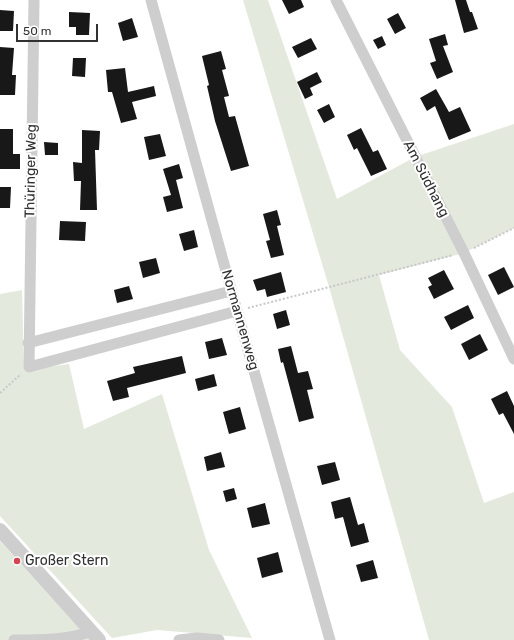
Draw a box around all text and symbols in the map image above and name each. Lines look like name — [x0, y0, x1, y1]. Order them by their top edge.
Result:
scale bar — [18, 16, 100, 42]
text: 50 m — [23, 24, 51, 38]
street label: Thüringer Weg — [22, 124, 40, 218]
street label: Am Südhang — [399, 138, 453, 220]
street label: Normannenweg — [218, 268, 262, 372]
place label: Großer Stern — [25, 553, 108, 569]
marker: Großer Stern — [12, 556, 22, 566]

